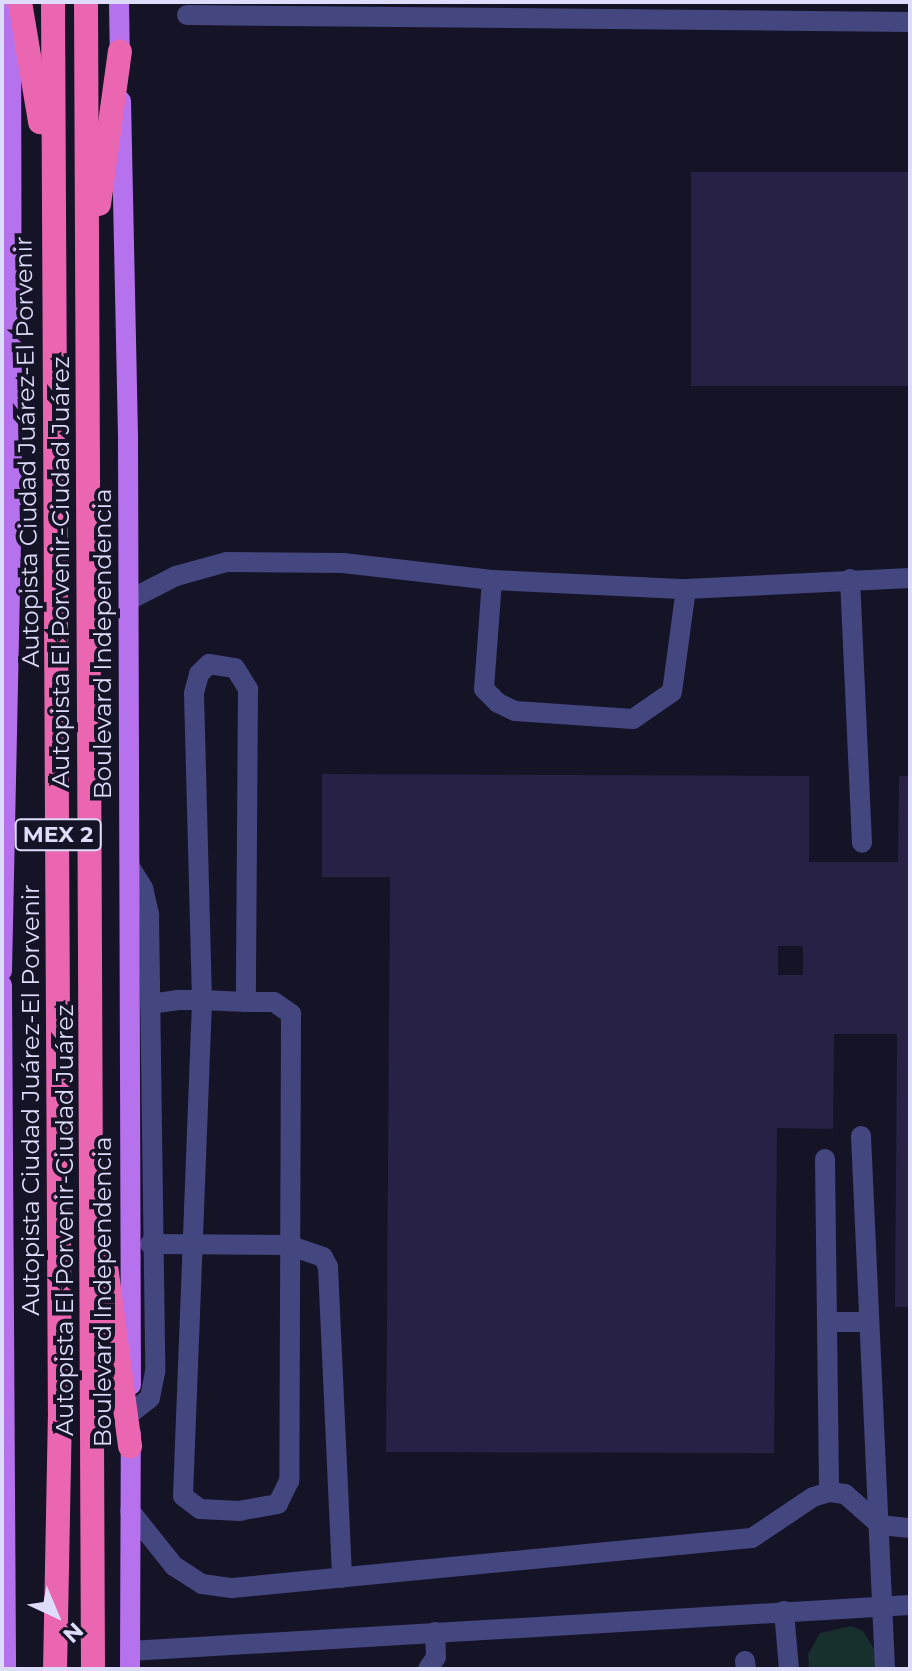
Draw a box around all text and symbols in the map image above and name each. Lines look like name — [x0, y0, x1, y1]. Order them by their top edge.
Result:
street label: Autopista Ciudad Juárez-El Porvenir — [9, 236, 45, 668]
street label: Autopista El Porvenir-Ciudad Juárez — [47, 356, 75, 788]
street label: Boulevard Independencia — [89, 489, 117, 799]
road number: MEX 2 — [14, 817, 102, 853]
street label: Autopista Ciudad Juárez-El Porvenir — [17, 884, 45, 1316]
street label: Autopista El Porvenir-Ciudad Juárez — [51, 1004, 79, 1436]
street label: Boulevard Independencia — [89, 1137, 117, 1447]
north arrow — [16, 1575, 96, 1655]
text: N — [57, 1617, 89, 1649]

